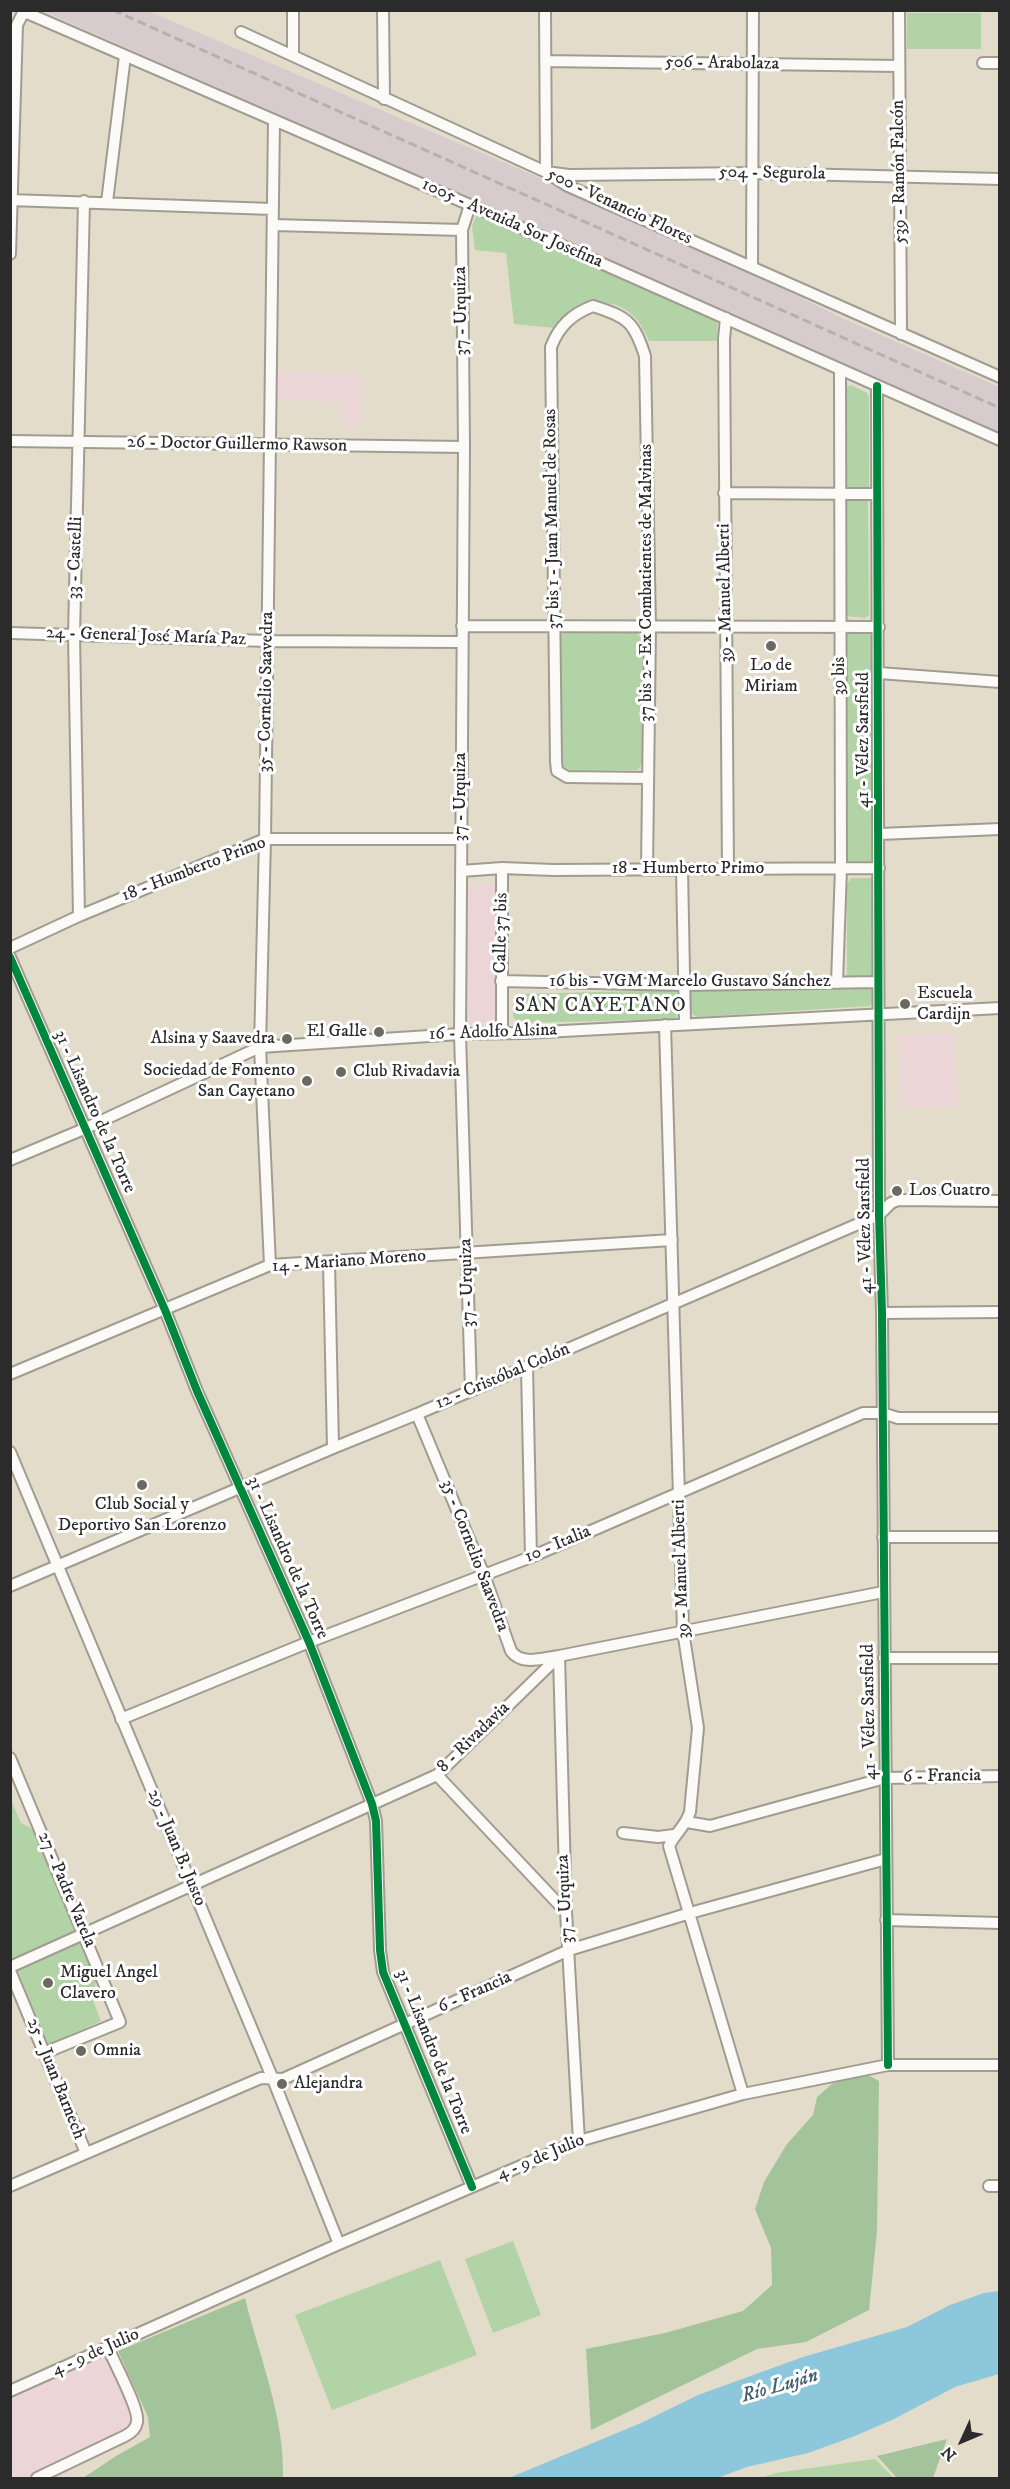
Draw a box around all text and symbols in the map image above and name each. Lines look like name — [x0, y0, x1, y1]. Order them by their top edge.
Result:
street label: 506 - Arabolaza — [665, 52, 779, 76]
street label: 539 - Ramón Falcón — [888, 100, 912, 244]
street label: 504 - Segurola — [718, 162, 826, 186]
street label: 500 - Venancio Flores — [543, 164, 695, 250]
street label: 1005 - Avenida Sor Josefina — [418, 174, 606, 274]
street label: 37 - Urquiza — [450, 266, 474, 356]
street label: 37 bis 1 - Juan Manuel de Rosas — [540, 409, 566, 629]
street label: 26 - Doctor Guillermo Rawson — [127, 432, 347, 458]
street label: 37 bis 2 - Ex Combatientes de Malvinas — [636, 444, 658, 722]
street label: 33 - Castelli — [64, 516, 88, 600]
street label: 39 - Manuel Alberti — [714, 523, 738, 663]
street label: 35 - Cornelio Saavedra — [255, 611, 279, 773]
street label: 24 - General José María Paz — [45, 623, 247, 651]
marker: Lo de Miriam — [764, 639, 778, 653]
place label: Lo de Miriam — [744, 655, 798, 698]
street label: 39 bis — [829, 657, 851, 695]
street label: 41 - Vélez Sarsfield — [853, 672, 875, 808]
street label: 37 - Urquiza — [450, 753, 472, 841]
street label: 18 - Humberto Primo — [119, 833, 269, 907]
street label: 18 - Humberto Primo — [612, 858, 764, 880]
street label: Calle 37 bis — [490, 892, 514, 974]
street label: 16 bis - VGM Marcelo Gustavo Sánchez — [549, 971, 831, 993]
place label: Escuela Cardijn — [917, 983, 973, 1026]
district label: SAN CAYETANO — [515, 995, 687, 1019]
marker: Escuela Cardijn — [898, 997, 912, 1011]
street label: 16 - Adolfo Alsina — [429, 1020, 557, 1046]
place label: El Galle — [307, 1021, 367, 1043]
marker: El Galle — [372, 1025, 386, 1039]
street label: 31 - Lisandro de la Torre — [48, 1027, 140, 1197]
place label: Alsina y Saavedra — [151, 1028, 275, 1050]
marker: Alsina y Saavedra — [280, 1032, 294, 1046]
place label: Sociedad de Fomento San Cayetano — [143, 1060, 295, 1102]
place label: Club Rivadavia — [353, 1061, 460, 1083]
marker: Club Rivadavia — [334, 1065, 348, 1079]
marker: Sociedad de Fomento San Cayetano — [300, 1074, 314, 1088]
street label: 41 - Vélez Sarsfield — [854, 1158, 878, 1294]
place label: Los Cuatro — [909, 1180, 990, 1202]
marker: Los Cuatro — [890, 1184, 904, 1198]
street label: 37 - Urquiza — [456, 1238, 480, 1328]
street label: 14 - Mariano Moreno — [271, 1246, 427, 1278]
street label: 12 - Cristóbal Colón — [433, 1339, 573, 1415]
street label: 31 - Lisandro de la Torre — [241, 1473, 333, 1643]
street label: 35 - Cornelio Saavedra — [435, 1477, 513, 1635]
marker: Club Social y Deportivo San Lorenzo — [135, 1478, 149, 1492]
place label: Club Social y Deportivo San Lorenzo — [58, 1494, 226, 1537]
street label: 39 - Manuel Alberti — [669, 1499, 695, 1639]
street label: 10 - Italia — [522, 1521, 594, 1569]
street label: 41 - Vélez Sarsfield — [858, 1644, 882, 1780]
street label: 8 - Rivadavia — [433, 1698, 515, 1778]
street label: 6 - Francia — [903, 1766, 981, 1788]
street label: 29 - Juan B. Justo — [142, 1786, 210, 1910]
street label: 27 - Padre Varela — [32, 1829, 100, 1951]
street label: 37 - Urquiza — [553, 1854, 579, 1944]
place label: Miguel Angel Clavero — [60, 1962, 158, 2004]
street label: 31 - Lisandro de la Torre — [390, 1966, 476, 2138]
street label: 6 - Francia — [435, 1967, 515, 2019]
marker: Miguel Angel Clavero — [41, 1976, 55, 1990]
street label: 25 - Juan Barnech — [21, 2015, 89, 2143]
place label: Omnia — [93, 2040, 141, 2062]
marker: Omnia — [74, 2044, 88, 2058]
place label: Alejandra — [294, 2073, 363, 2095]
marker: Alejandra — [275, 2077, 289, 2091]
street label: 4 - 9 de Julio — [494, 2130, 588, 2186]
street label: 4 - 9 de Julio — [49, 2324, 143, 2382]
water label: Río Luján — [739, 2365, 821, 2409]
north arrow — [932, 2411, 992, 2471]
text: N — [937, 2442, 961, 2465]

